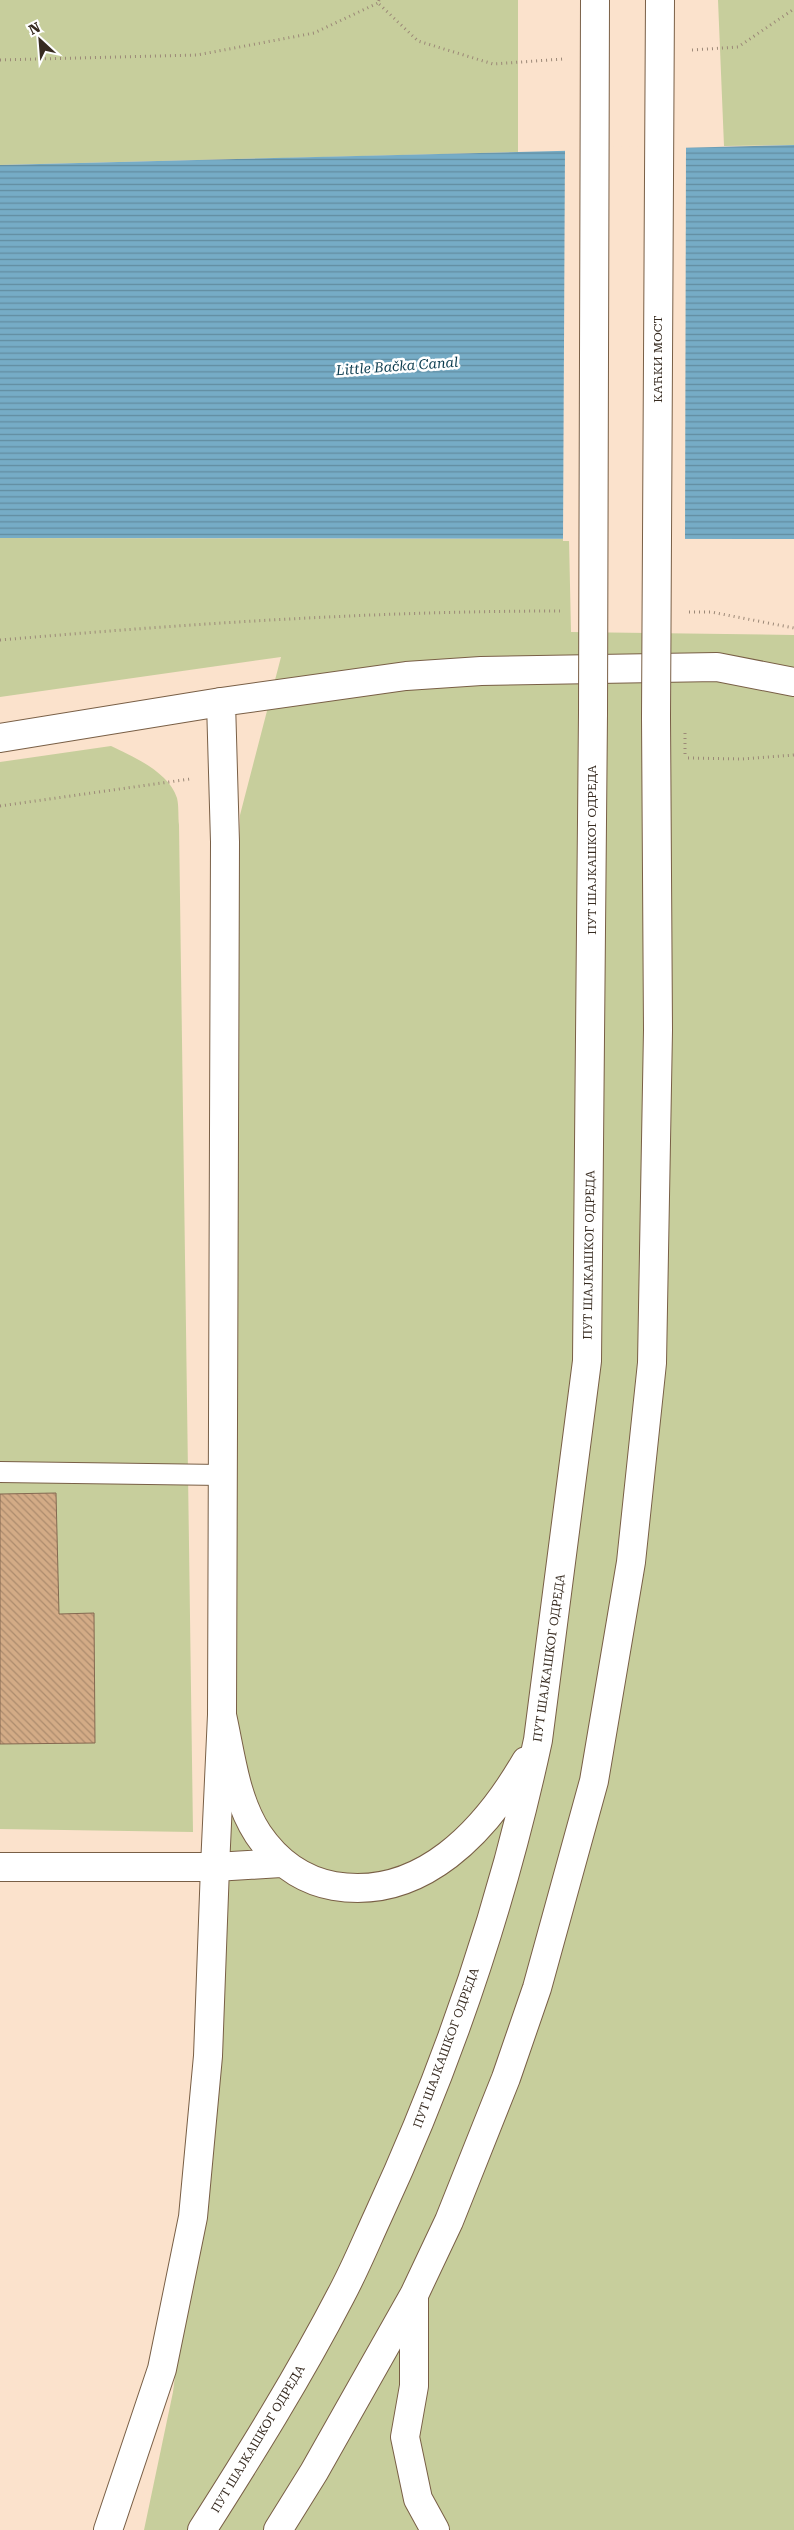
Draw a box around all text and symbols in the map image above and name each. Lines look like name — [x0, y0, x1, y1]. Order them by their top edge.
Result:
north arrow — [15, 15, 65, 65]
text: N — [26, 19, 43, 38]
street label: КАЋКИ МОСТ — [651, 315, 665, 403]
water label: Little Bačka Canal — [334, 354, 459, 378]
street label: ПУТ ШАЈКАШКОГ ОДРЕДА — [585, 765, 599, 935]
street label: ПУТ ШАЈКАШКОГ ОДРЕДА — [581, 1169, 597, 1340]
street label: ПУТ ШАЈКАШКОГ ОДРЕДА — [530, 1572, 568, 1743]
street label: ПУТ ШАЈКАШКОГ ОДРЕДА — [410, 1965, 482, 2130]
street label: ПУТ ШАЈКАШКОГ ОДРЕДА — [208, 2362, 308, 2515]

